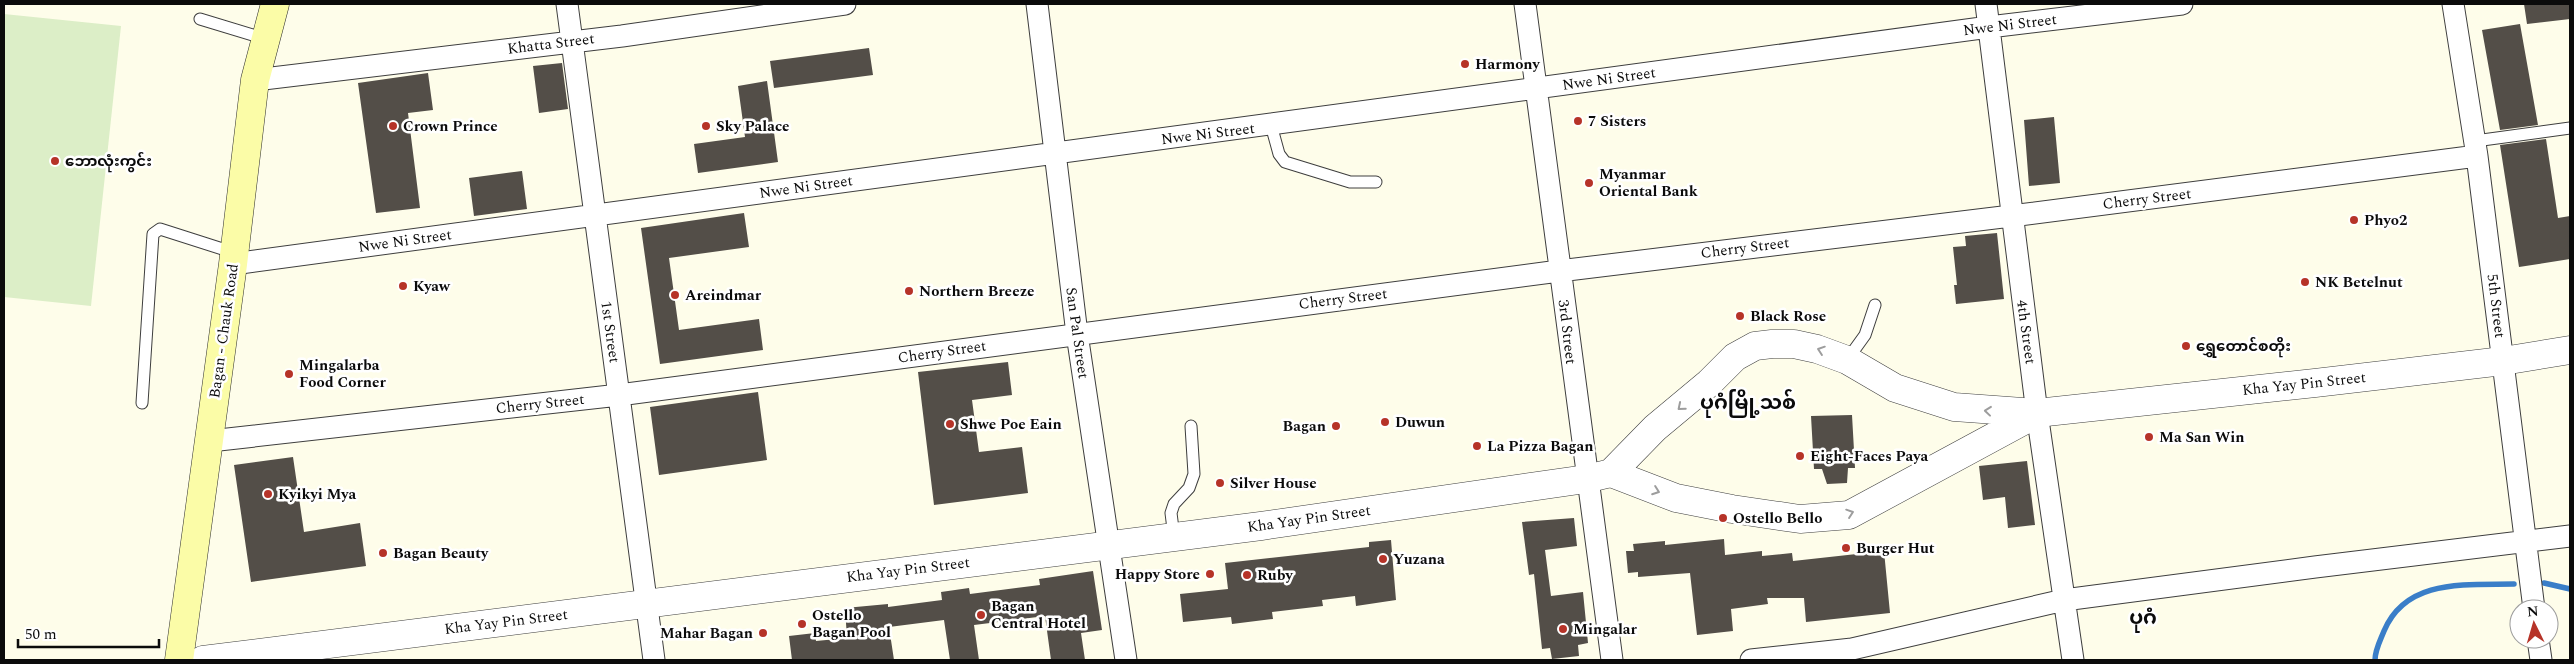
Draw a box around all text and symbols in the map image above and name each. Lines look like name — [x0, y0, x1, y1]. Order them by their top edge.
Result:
street label: Nwe Ni Street — [1962, 8, 2058, 42]
street label: Khatta Street — [506, 27, 596, 61]
place label: Harmony — [1475, 53, 1541, 76]
marker: Harmony — [1459, 58, 1471, 70]
street label: Nwe Ni Street — [1561, 61, 1657, 97]
place label: 7 Sisters — [1588, 110, 1646, 133]
place label: Crown Prince — [403, 115, 498, 138]
place label: Sky Palace — [716, 115, 790, 138]
marker: 7 Sisters — [1572, 115, 1584, 127]
street label: Nwe Ni Street — [1160, 117, 1256, 151]
marker: Crown Prince — [387, 120, 399, 132]
marker: Sky Palace — [700, 120, 712, 132]
place label: ဘောလုံးကွင်း — [65, 150, 152, 173]
marker: ဘောလုံးကွင်း — [49, 155, 61, 167]
place label: Myanmar Oriental Bank — [1599, 163, 1698, 203]
street label: Nwe Ni Street — [758, 169, 854, 205]
marker: Myanmar Oriental Bank — [1583, 177, 1595, 189]
street label: Cherry Street — [2101, 182, 2193, 216]
place label: Phyo2 — [2364, 209, 2407, 232]
marker: Phyo2 — [2348, 214, 2360, 226]
street label: Nwe Ni Street — [357, 223, 453, 259]
street label: Cherry Street — [1699, 231, 1791, 265]
street label: Bagan - Chauk Road — [203, 262, 245, 400]
place label: NK Betelnut — [2315, 271, 2403, 294]
street label: 5th Street — [2481, 273, 2511, 339]
place label: Kyaw — [413, 275, 451, 298]
marker: NK Betelnut — [2299, 276, 2311, 288]
marker: Kyaw — [397, 280, 409, 292]
place label: Northern Breeze — [919, 280, 1035, 303]
street label: Cherry Street — [1297, 282, 1389, 316]
place label: Areindmar — [685, 284, 762, 307]
marker: Northern Breeze — [903, 285, 915, 297]
street label: San Pal Street — [1059, 286, 1095, 380]
marker: Areindmar — [669, 289, 681, 301]
street label: 3rd Street — [1552, 298, 1582, 366]
street label: 4th Street — [2010, 298, 2042, 366]
street label: 1st Street — [594, 300, 626, 364]
place label: Black Rose — [1750, 305, 1826, 328]
marker: Black Rose — [1734, 310, 1746, 322]
street label: Cherry Street — [896, 334, 988, 370]
place label: ရွှေတောင်စတိုး — [2196, 335, 2291, 358]
marker: ရွှေတောင်စတိုး — [2180, 340, 2192, 352]
one-way arrow — [1817, 346, 1825, 356]
place label: Mingalarba Food Corner — [299, 354, 386, 394]
street label: Kha Yay Pin Street — [2241, 366, 2367, 402]
marker: Mingalarba Food Corner — [283, 368, 295, 380]
street label: Cherry Street — [494, 388, 586, 420]
district label: ပုဂံမြို့သစ် — [1700, 388, 1796, 418]
one-way arrow — [1678, 401, 1687, 410]
one-way arrow — [1984, 406, 1992, 417]
place label: Duwun — [1395, 411, 1445, 434]
place label: Shwe Poe Eain — [960, 413, 1062, 436]
place label: Bagan — [1282, 415, 1326, 438]
marker: Duwun — [1379, 416, 1391, 428]
marker: Shwe Poe Eain — [944, 418, 956, 430]
marker: Bagan — [1330, 420, 1342, 432]
place label: Ma San Win — [2159, 426, 2245, 449]
marker: Ma San Win — [2143, 431, 2155, 443]
place label: La Pizza Bagan — [1487, 435, 1593, 458]
marker: La Pizza Bagan — [1471, 440, 1483, 452]
place label: Eight-Faces Paya — [1810, 445, 1928, 468]
marker: Eight-Faces Paya — [1794, 450, 1806, 462]
place label: Silver House — [1230, 472, 1317, 495]
marker: Silver House — [1214, 477, 1226, 489]
place label: Kyikyi Mya — [278, 483, 356, 506]
one-way arrow — [1652, 485, 1660, 495]
marker: Kyikyi Mya — [262, 488, 274, 500]
street label: Kha Yay Pin Street — [1246, 499, 1372, 539]
place label: Ostello Bello — [1733, 507, 1822, 530]
one-way arrow — [1845, 508, 1854, 518]
marker: Ostello Bello — [1717, 512, 1729, 524]
place label: Burger Hut — [1856, 537, 1935, 560]
place label: Bagan Beauty — [393, 542, 489, 565]
marker: Burger Hut — [1840, 542, 1852, 554]
marker: Bagan Beauty — [377, 547, 389, 559]
place label: Yuzana — [1393, 548, 1445, 571]
street label: Kha Yay Pin Street — [845, 551, 971, 589]
marker: Yuzana — [1377, 553, 1389, 565]
place label: Happy Store — [1115, 563, 1200, 586]
place label: Ruby — [1257, 564, 1293, 587]
marker: Happy Store — [1204, 568, 1216, 580]
marker: Ruby — [1241, 569, 1253, 581]
place label: Bagan Central Hotel — [991, 595, 1086, 635]
north arrow — [2509, 599, 2559, 649]
text: N — [2526, 601, 2540, 623]
street label: Kha Yay Pin Street — [443, 603, 569, 641]
district label: ပုဂံ — [2129, 603, 2157, 633]
place label: Ostello Bagan Pool — [812, 604, 891, 644]
marker: Bagan Central Hotel — [975, 609, 987, 621]
scale bar — [18, 616, 159, 648]
marker: Ostello Bagan Pool — [796, 618, 808, 630]
place label: Mingalar — [1573, 618, 1638, 641]
place label: Mahar Bagan — [660, 622, 753, 645]
text: 50 m — [25, 623, 57, 646]
marker: Mingalar — [1557, 623, 1569, 635]
marker: Mahar Bagan — [757, 627, 769, 639]

